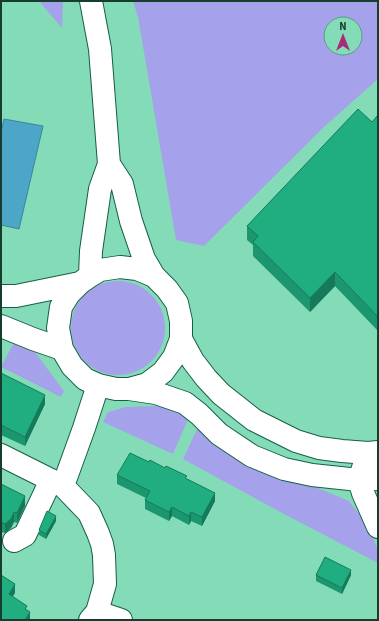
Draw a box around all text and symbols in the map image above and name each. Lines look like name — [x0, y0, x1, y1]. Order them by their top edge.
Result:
north arrow — [323, 16, 363, 56]
text: N — [339, 19, 347, 34]

